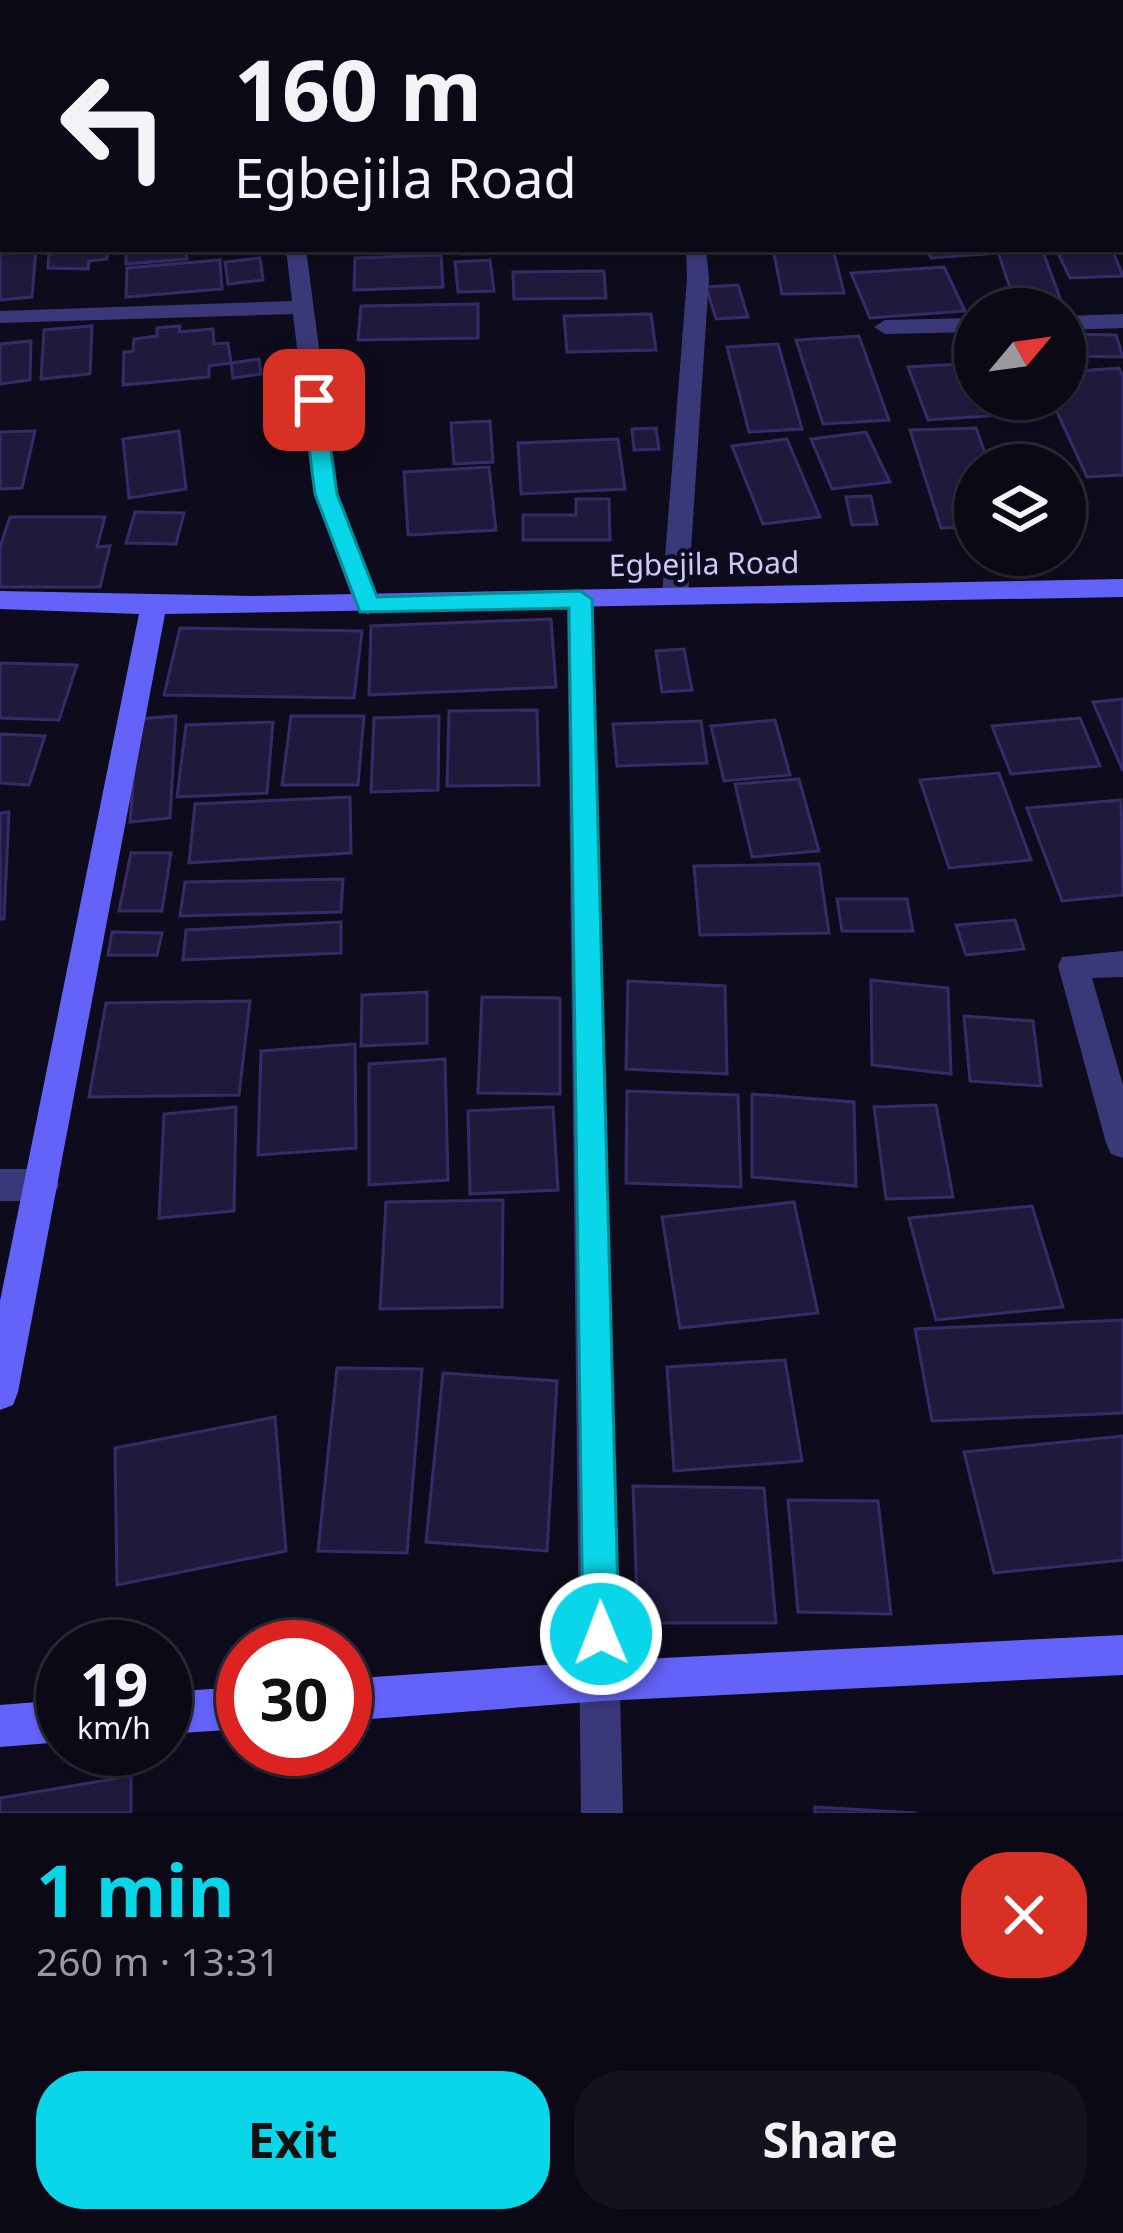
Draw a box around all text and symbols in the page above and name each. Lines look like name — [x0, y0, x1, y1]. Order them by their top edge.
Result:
text: 160 m — [234, 31, 482, 146]
icon: left — [36, 48, 192, 204]
text: Egbejila Road — [234, 140, 577, 214]
north arrow — [954, 288, 1086, 420]
map controls — [954, 288, 1086, 576]
pin — [263, 349, 365, 451]
icon: arrive — [281, 367, 347, 433]
button: layers — [954, 444, 1086, 576]
street label: Egbejila Road — [608, 541, 800, 585]
position arrow — [538, 1571, 664, 1697]
speed limit sign: 30 — [216, 1620, 372, 1776]
text: 19 — [80, 1642, 148, 1724]
text: km/h — [77, 1707, 151, 1748]
text: 1 min — [36, 1840, 234, 1938]
button: close — [961, 1852, 1087, 1978]
text: 260 m · 13:31 — [36, 1934, 280, 1987]
button: Exit — [36, 2071, 550, 2209]
button: Share — [574, 2071, 1087, 2209]

